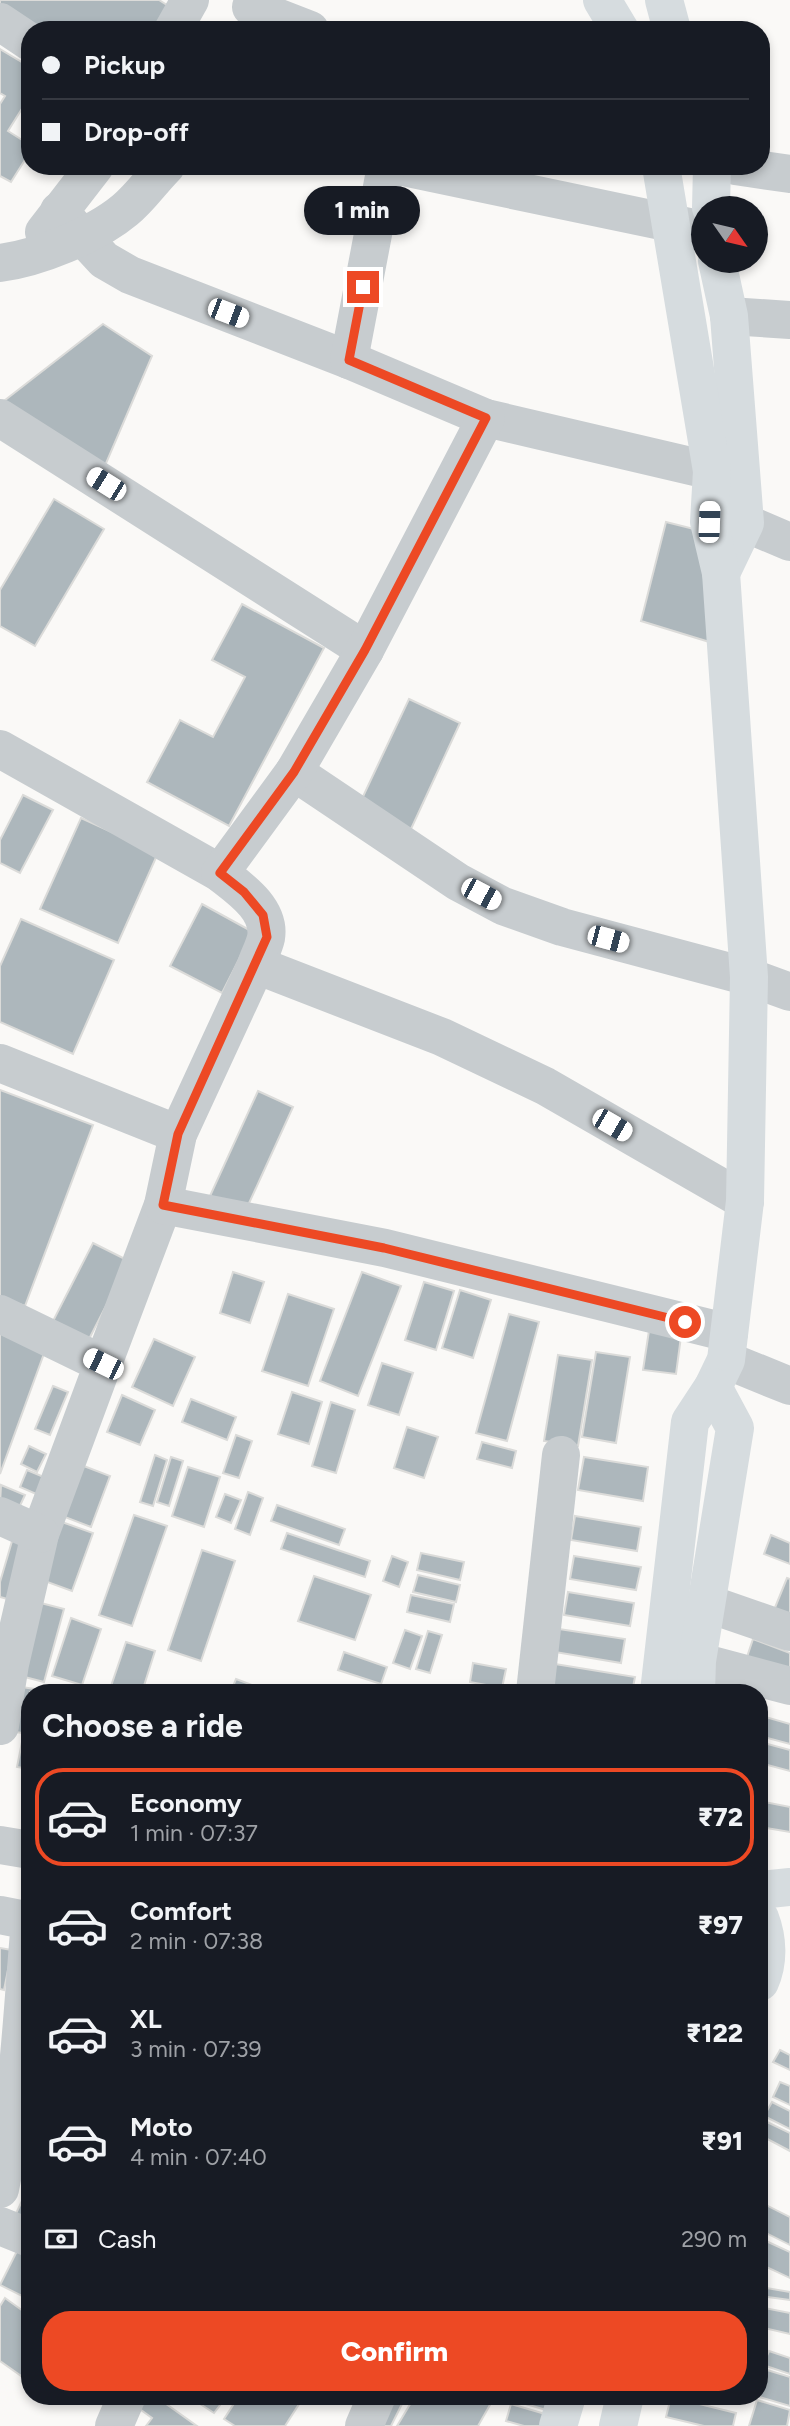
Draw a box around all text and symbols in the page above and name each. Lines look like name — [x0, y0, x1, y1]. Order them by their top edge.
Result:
text: Pickup — [84, 49, 165, 81]
text: Drop-off — [84, 116, 189, 148]
callout: 1 min — [305, 186, 421, 234]
text: 1 min — [335, 196, 389, 224]
north arrow — [691, 196, 768, 273]
map controls — [691, 196, 768, 273]
route end — [347, 271, 379, 303]
car — [205, 296, 252, 330]
car — [83, 464, 130, 504]
car — [698, 501, 721, 543]
car — [458, 875, 505, 913]
car — [585, 923, 632, 955]
car — [589, 1105, 636, 1145]
route start — [669, 1306, 701, 1338]
car — [80, 1345, 127, 1383]
text: Choose a ride — [42, 1707, 243, 1745]
icon: car — [46, 1786, 109, 1849]
text: Economy — [130, 1787, 242, 1819]
text: ₹72 — [698, 1801, 743, 1833]
text: 1 min · 07:37 — [130, 1819, 258, 1847]
icon: car — [46, 1894, 109, 1957]
text: Comfort — [130, 1895, 232, 1927]
text: ₹97 — [698, 1909, 743, 1941]
text: 2 min · 07:38 — [130, 1927, 263, 1955]
icon: car — [46, 2002, 109, 2065]
text: XL — [130, 2003, 162, 2035]
text: ₹122 — [686, 2017, 743, 2049]
text: 3 min · 07:39 — [130, 2035, 262, 2063]
icon: car — [46, 2110, 109, 2173]
text: Moto — [130, 2111, 193, 2143]
text: ₹91 — [701, 2125, 743, 2157]
text: 4 min · 07:40 — [130, 2143, 267, 2171]
icon: cash — [42, 2220, 80, 2258]
text: Cash — [98, 2223, 157, 2255]
text: 290 m — [681, 2225, 747, 2253]
button: Confirm — [42, 2311, 747, 2391]

